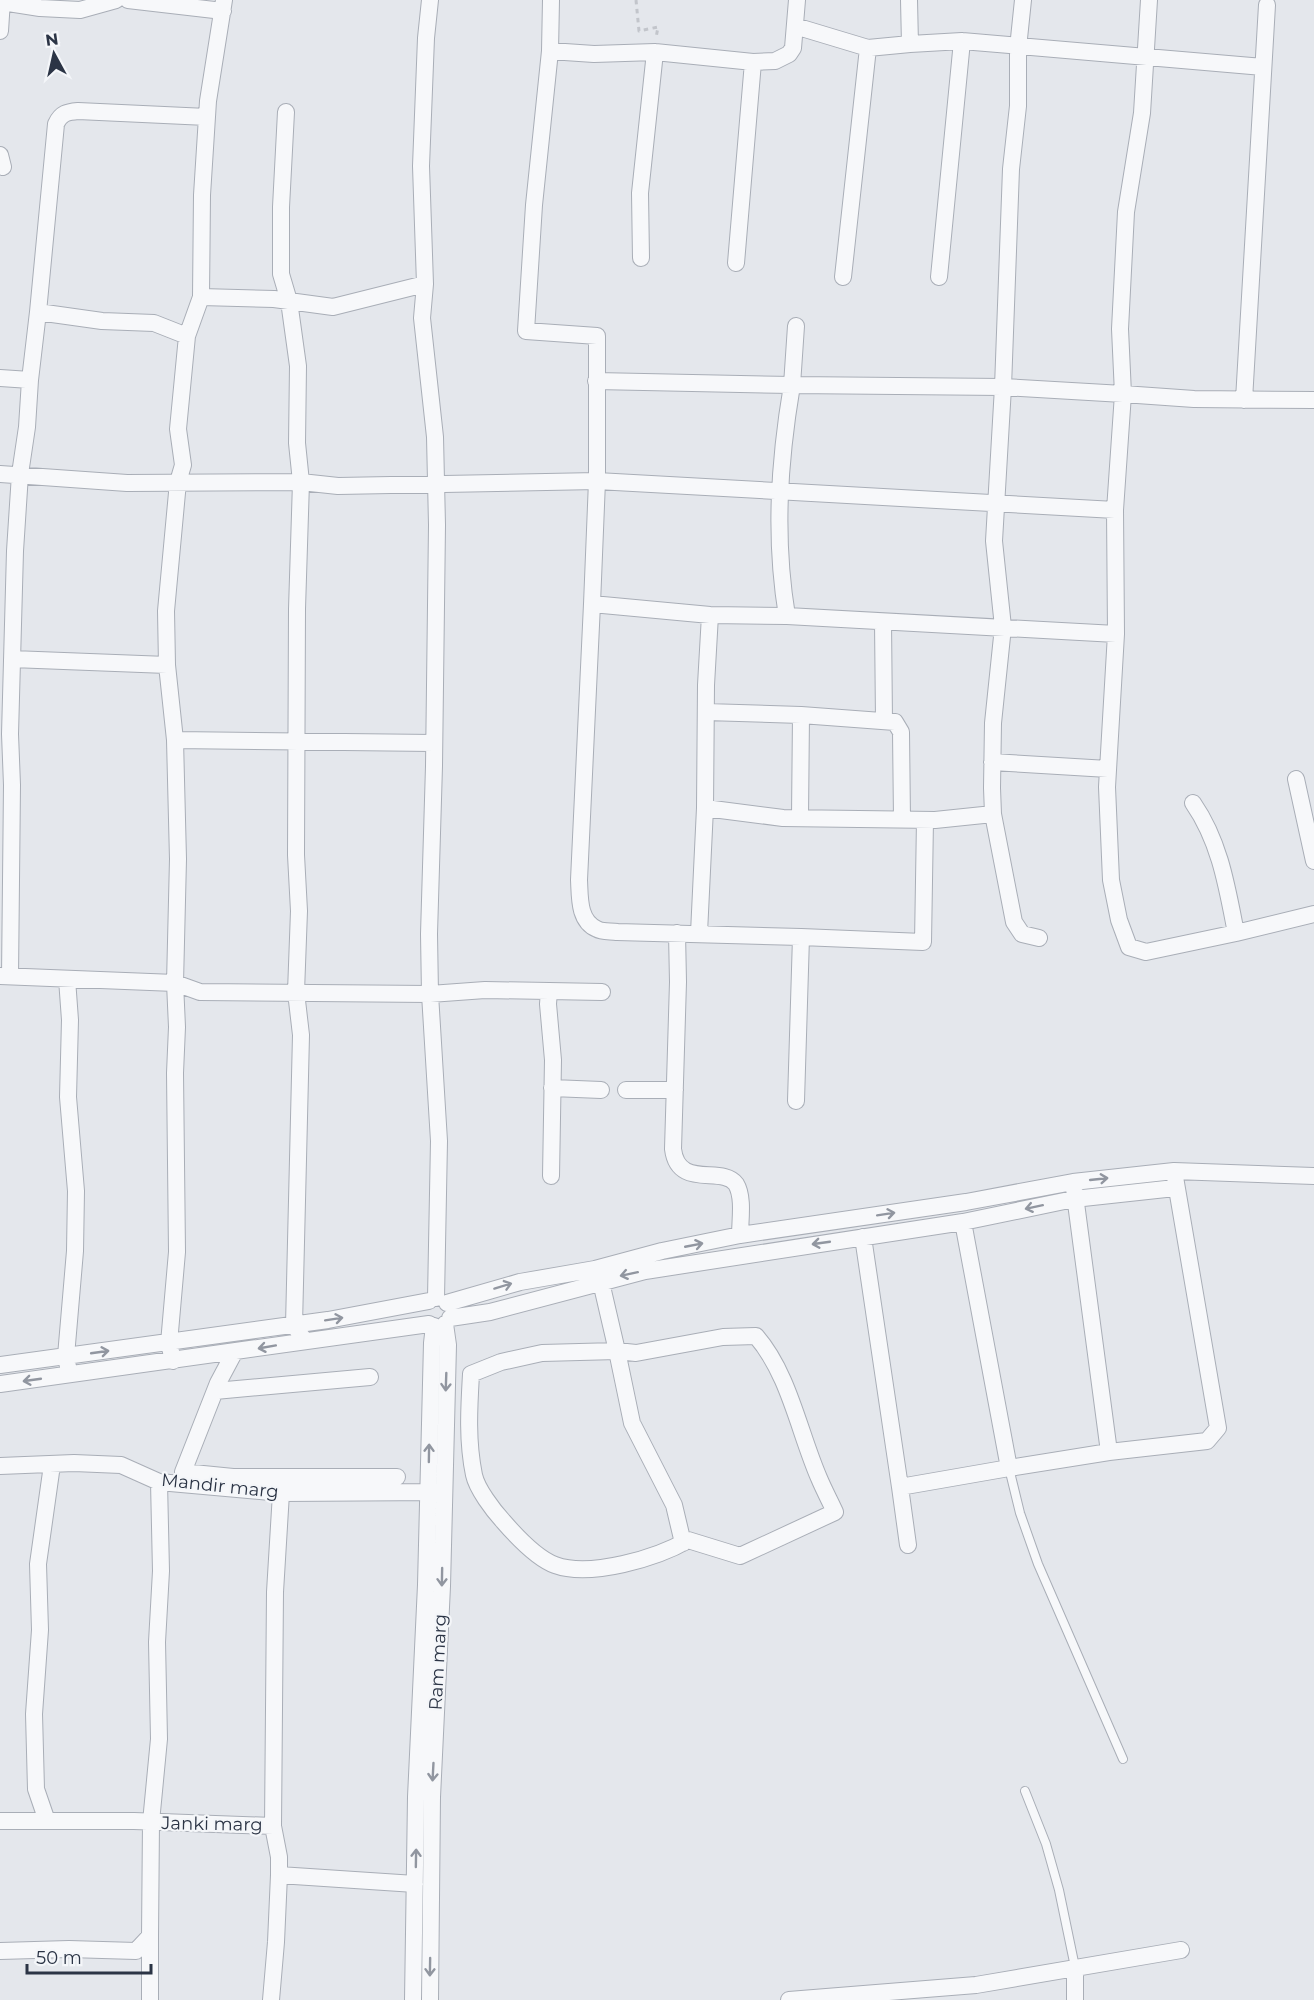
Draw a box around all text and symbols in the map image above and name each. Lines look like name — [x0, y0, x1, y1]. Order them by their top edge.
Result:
north arrow — [24, 24, 84, 84]
text: N — [44, 29, 60, 50]
one-way arrow — [1089, 1173, 1109, 1184]
one-way arrow — [1025, 1202, 1044, 1214]
one-way arrow — [876, 1208, 896, 1219]
one-way arrow — [812, 1238, 832, 1249]
one-way arrow — [683, 1239, 703, 1250]
one-way arrow — [619, 1269, 638, 1281]
one-way arrow — [494, 1280, 513, 1291]
one-way arrow — [324, 1314, 344, 1325]
one-way arrow — [258, 1342, 277, 1353]
one-way arrow — [89, 1346, 109, 1357]
one-way arrow — [441, 1372, 452, 1392]
one-way arrow — [23, 1374, 43, 1385]
one-way arrow — [423, 1443, 435, 1463]
street label: Mandir marg — [160, 1469, 280, 1503]
one-way arrow — [436, 1567, 448, 1587]
street label: Ram marg — [424, 1613, 452, 1711]
one-way arrow — [428, 1761, 439, 1781]
street label: Janki marg — [160, 1812, 263, 1836]
one-way arrow — [410, 1848, 422, 1868]
scale bar — [27, 1937, 152, 1975]
text: 50 m — [36, 1947, 82, 1969]
one-way arrow — [425, 1956, 436, 1976]

